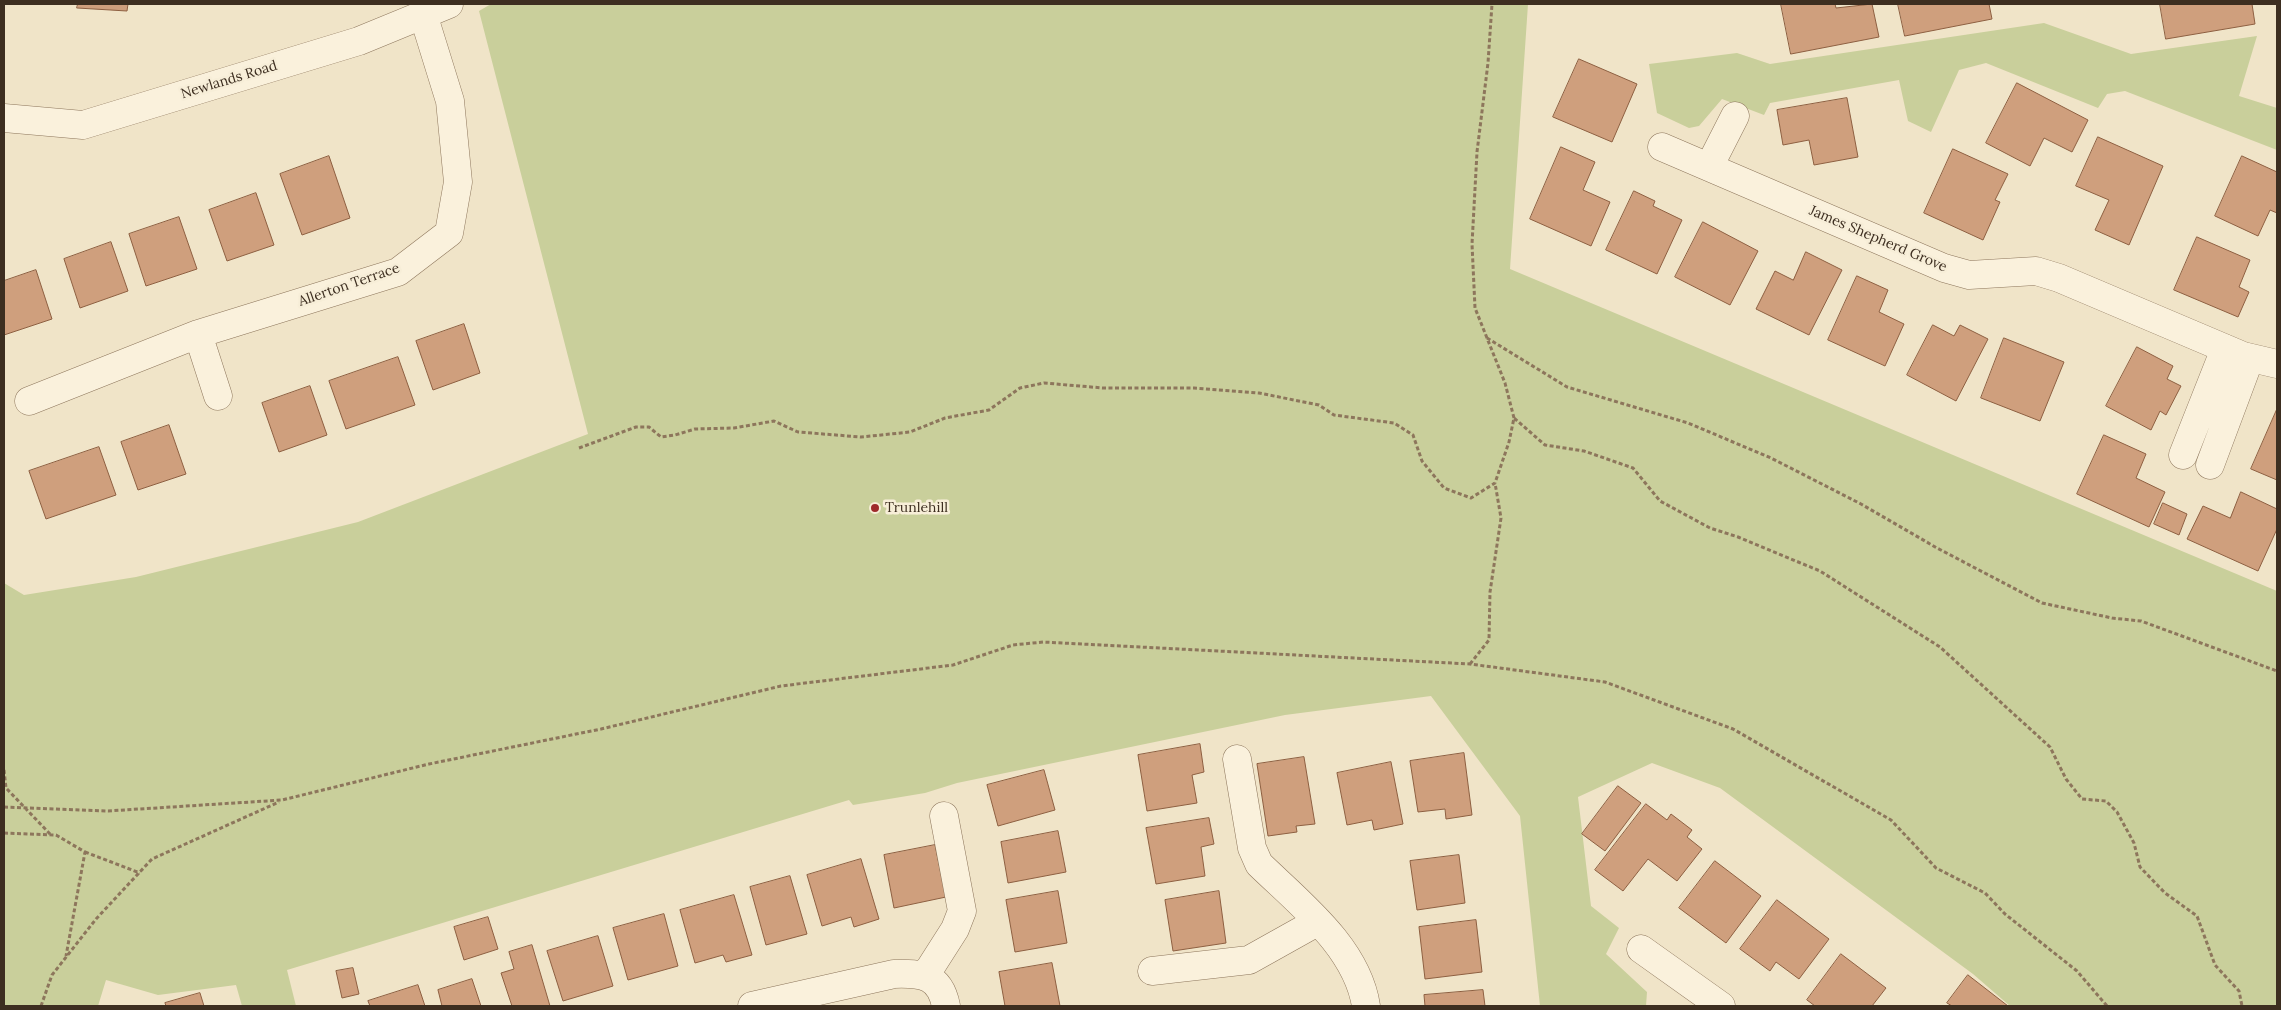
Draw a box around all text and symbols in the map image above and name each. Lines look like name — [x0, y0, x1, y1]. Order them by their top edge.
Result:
street label: Newlands Road — [179, 57, 279, 103]
street label: James Shepherd Grove — [1807, 202, 1949, 276]
street label: Allerton Terrace — [296, 260, 402, 310]
place label: Trunlehill — [885, 500, 948, 516]
marker: Trunlehill — [869, 502, 881, 514]

